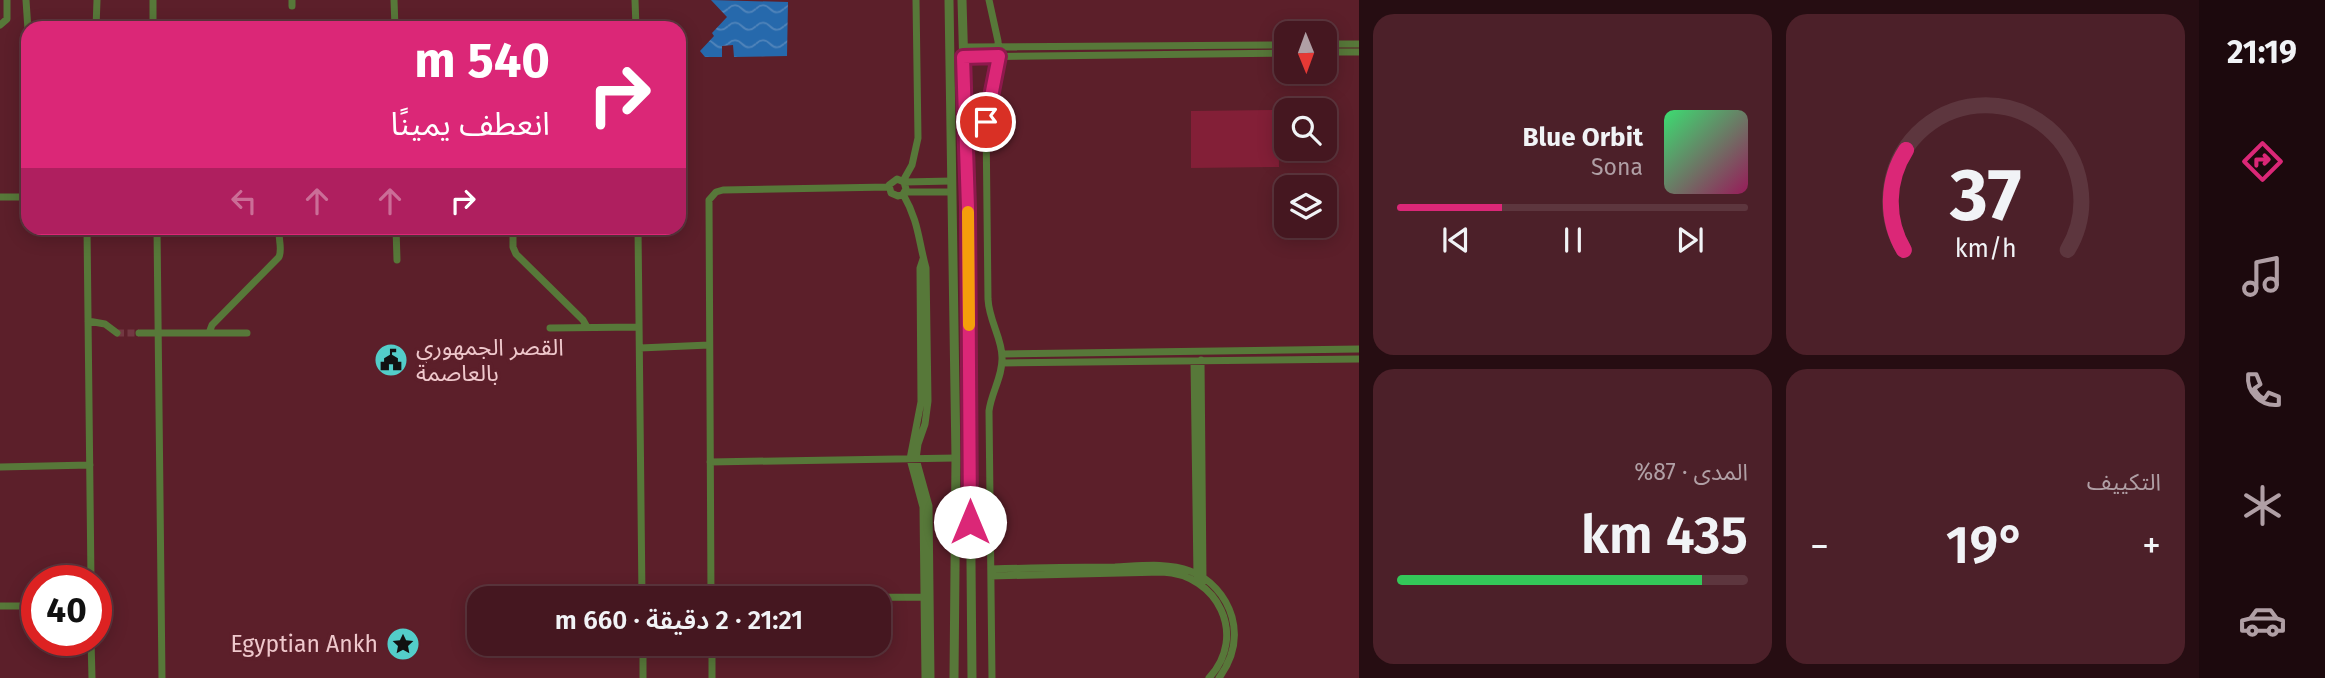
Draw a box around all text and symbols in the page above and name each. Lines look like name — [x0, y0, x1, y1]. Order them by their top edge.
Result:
north arrow — [1274, 21, 1337, 84]
map controls — [1274, 21, 1337, 238]
text: 540 m — [414, 31, 550, 90]
text: 21:19 — [2227, 33, 2297, 71]
icon: right — [574, 49, 665, 140]
pin — [956, 92, 1016, 152]
button: search — [1274, 98, 1337, 161]
icon: arrive — [967, 103, 1005, 141]
text: انعطف يمينًا — [390, 105, 550, 143]
text: Blue Orbit — [1523, 122, 1643, 153]
icon: directions — [2238, 137, 2287, 186]
text: Sona — [1591, 153, 1643, 181]
text: 37 — [1949, 153, 2021, 240]
button: layers — [1274, 175, 1337, 238]
icon: left — [225, 182, 263, 220]
icon: ahead — [298, 182, 336, 220]
icon: ahead — [371, 182, 409, 220]
icon: right — [444, 182, 482, 220]
icon: previous — [1437, 221, 1475, 259]
icon: pause — [1554, 221, 1592, 259]
icon: next — [1671, 221, 1709, 259]
text: km/h — [1955, 234, 2016, 264]
icon: music — [2238, 252, 2287, 301]
place label: القصر الجمهوري بالعاصمة — [416, 333, 564, 387]
public building icon: القصر الجمهوري بالعاصمة — [372, 341, 410, 379]
icon: phone — [2238, 366, 2287, 415]
text: المدى · 87% — [1634, 458, 1748, 486]
text: التكييف — [2087, 468, 2161, 496]
icon: climate — [2238, 481, 2287, 530]
position arrow — [933, 485, 1007, 559]
text: 435 km — [1581, 504, 1748, 567]
text: 19° — [1946, 514, 2025, 577]
text: − — [1810, 523, 1829, 569]
text: + — [2142, 523, 2161, 569]
speed limit sign: 40 — [21, 565, 112, 656]
icon: car — [2238, 596, 2287, 645]
text: 21:21 · 2 دقيقة · 660 m — [555, 605, 803, 636]
place icon: Egyptian Ankh — [384, 625, 422, 663]
place label: Egyptian Ankh — [230, 630, 378, 658]

